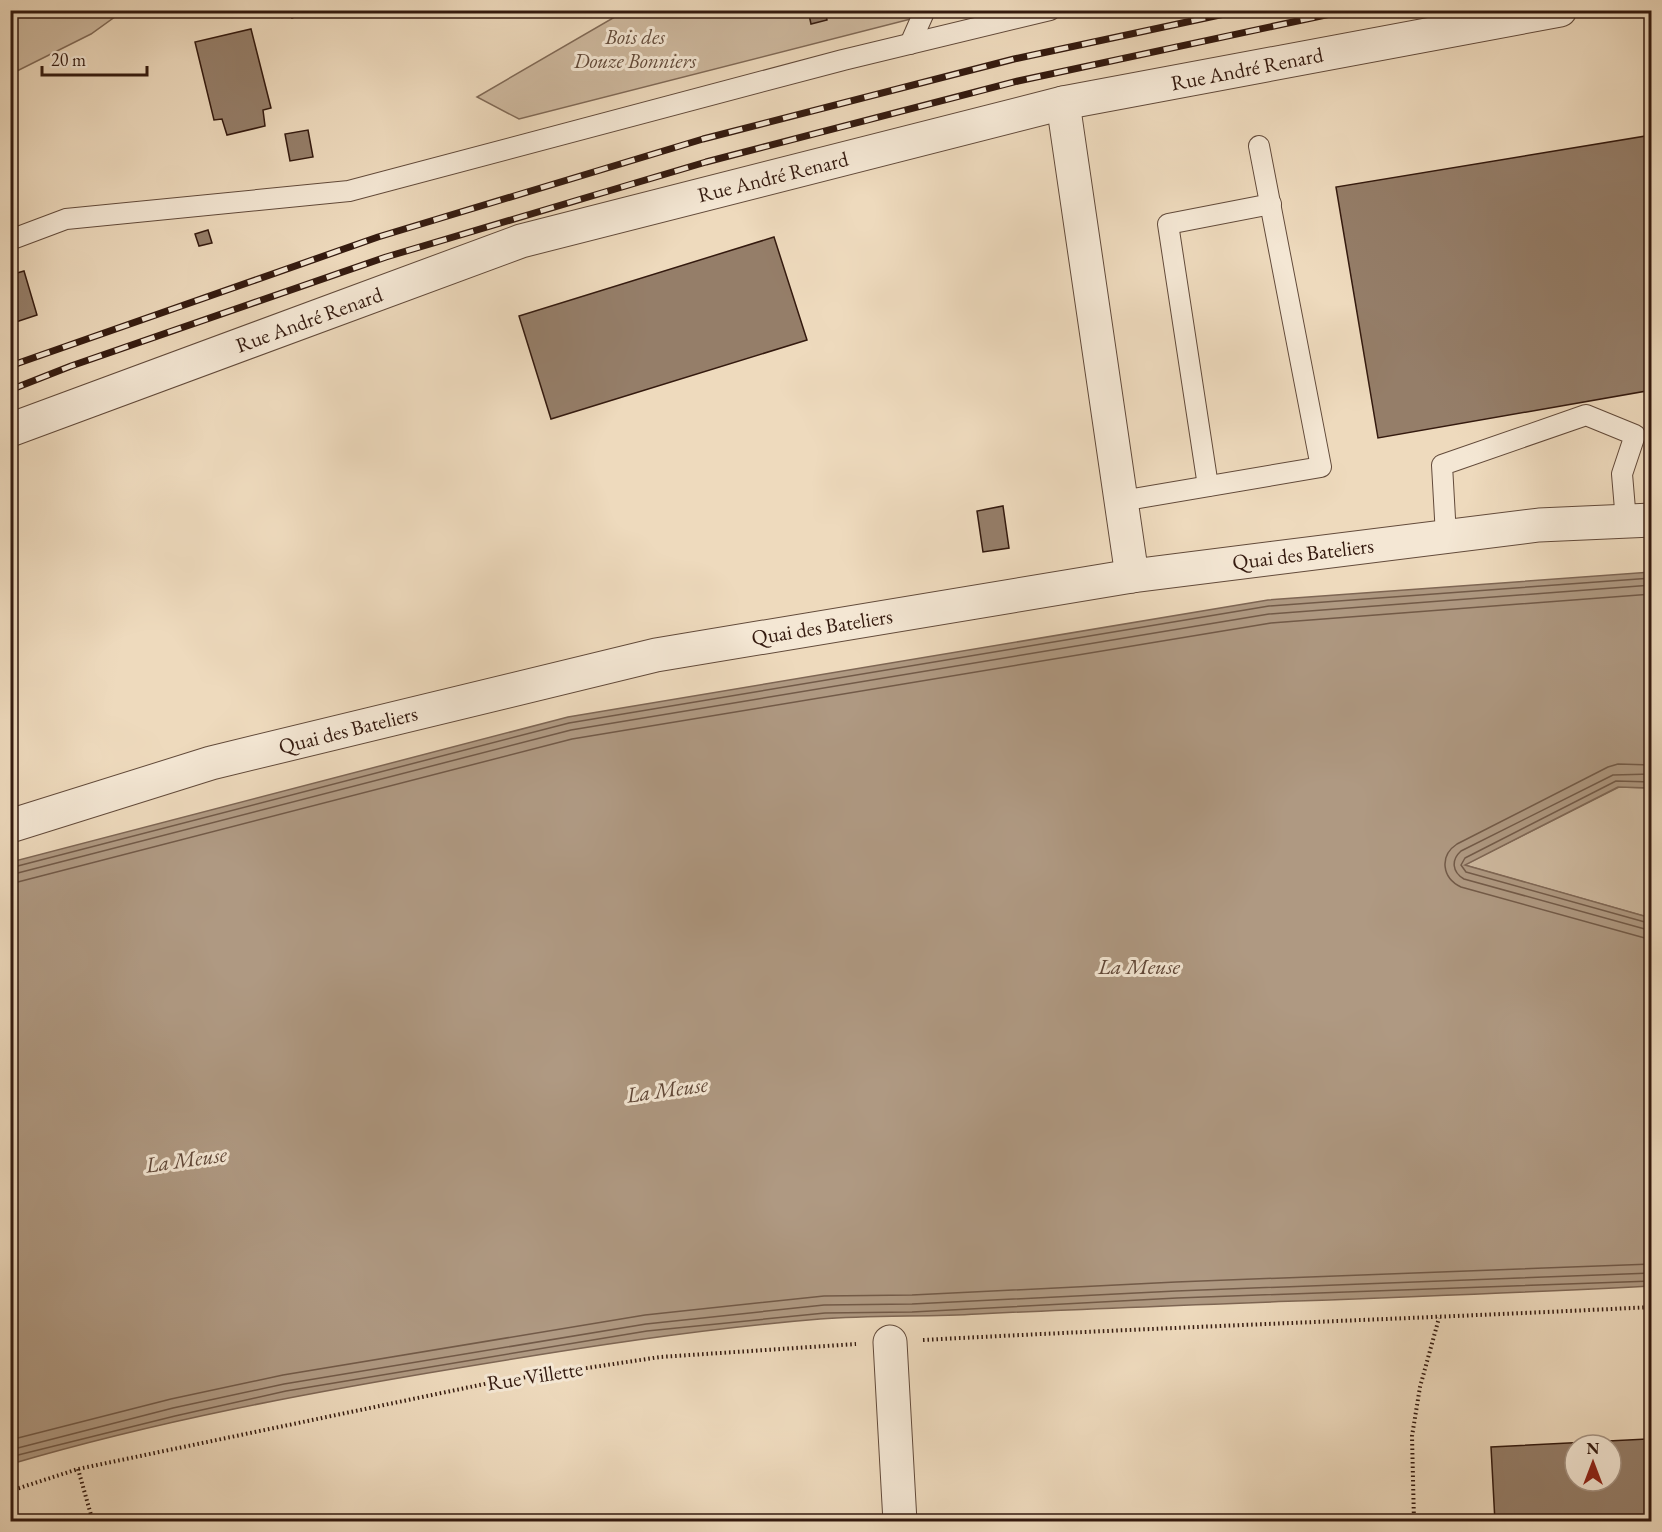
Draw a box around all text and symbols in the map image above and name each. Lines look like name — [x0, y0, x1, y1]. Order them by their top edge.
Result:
park label: Bois des Douze Bonniers — [573, 23, 696, 74]
scale bar — [42, 39, 147, 77]
street label: Rue André Renard — [1169, 40, 1326, 96]
text: 20 m — [51, 48, 86, 71]
street label: Rue André Renard — [695, 145, 851, 208]
street label: Rue André Renard — [232, 280, 386, 359]
street label: Quai des Bateliers — [1231, 531, 1376, 577]
street label: Quai des Bateliers — [750, 602, 895, 652]
street label: Quai des Bateliers — [276, 699, 421, 761]
water label: La Meuse — [1097, 952, 1181, 981]
water label: La Meuse — [623, 1069, 710, 1110]
water label: La Meuse — [142, 1139, 229, 1180]
street label: Rue Villette — [485, 1355, 585, 1396]
north arrow — [1563, 1433, 1623, 1493]
text: N — [1587, 1438, 1600, 1459]

